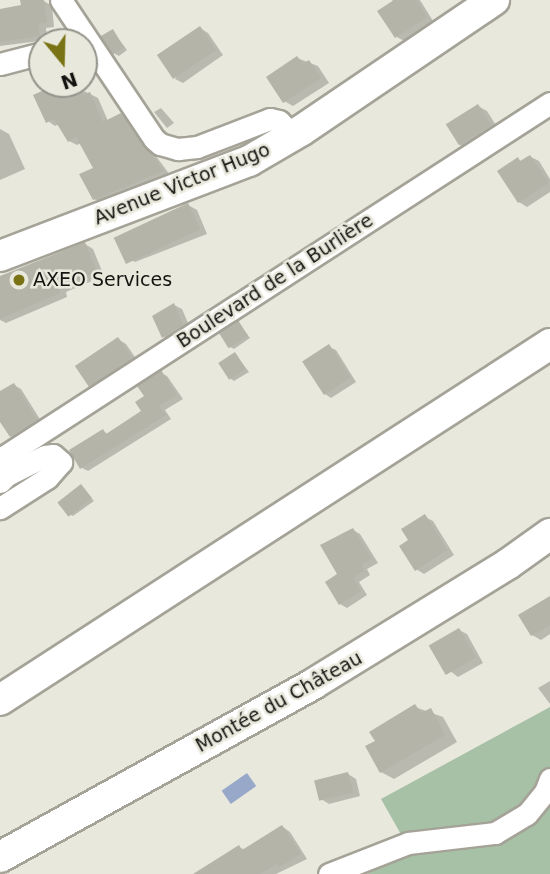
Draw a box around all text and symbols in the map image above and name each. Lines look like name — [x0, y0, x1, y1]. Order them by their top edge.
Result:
north arrow — [28, 28, 98, 98]
text: N — [58, 68, 80, 94]
street label: Avenue Victor Hugo — [91, 138, 273, 230]
street label: Boulevard de la Burlière — [173, 209, 377, 353]
place label: AXEO Services — [33, 269, 172, 291]
marker: AXEO Services — [11, 272, 27, 288]
street label: Montée du Château — [192, 647, 366, 757]

